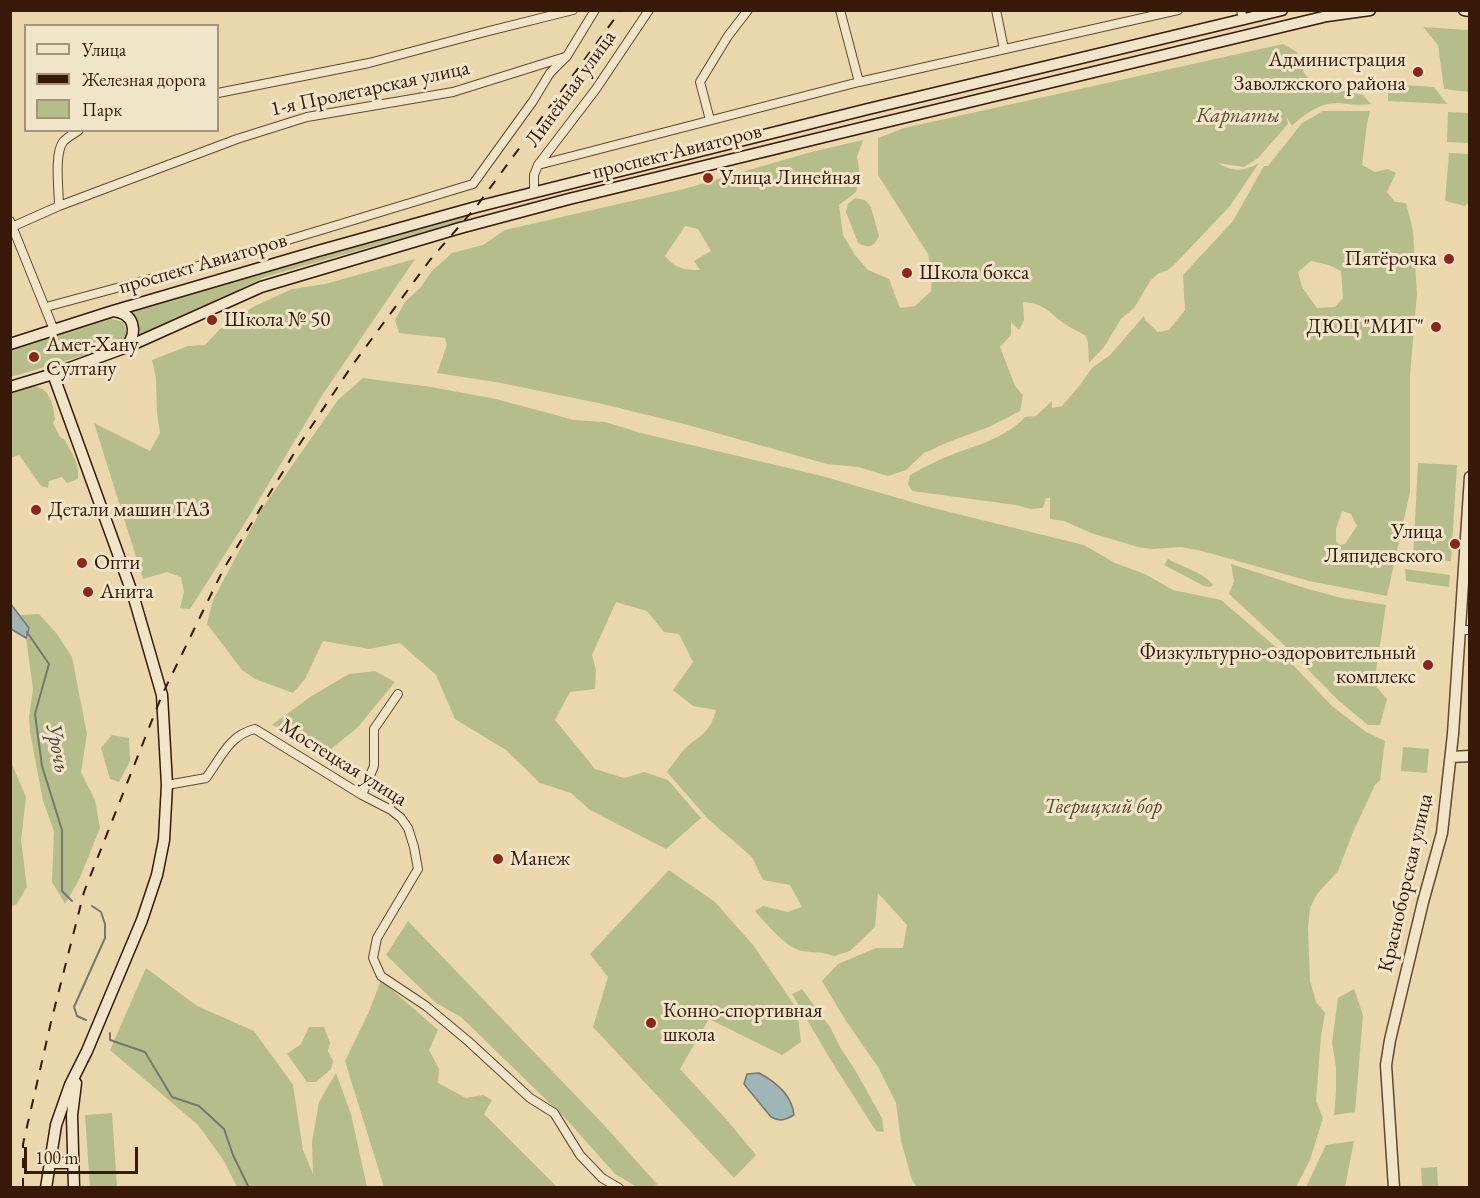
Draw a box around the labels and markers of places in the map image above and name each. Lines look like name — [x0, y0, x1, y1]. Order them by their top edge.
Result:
place label: Администрация Заволжского района — [1234, 47, 1406, 97]
marker: Администрация Заволжского района — [1411, 65, 1425, 79]
place label: Улица Линейная — [720, 165, 861, 191]
marker: Улица Линейная — [701, 171, 715, 185]
place label: Пятёрочка — [1345, 246, 1437, 272]
marker: Пятёрочка — [1442, 252, 1456, 266]
place label: Школа бокса — [919, 260, 1029, 286]
marker: Школа бокса — [900, 266, 914, 280]
place label: Школа № 50 — [224, 307, 330, 333]
marker: Школа № 50 — [205, 313, 219, 327]
place label: ДЮЦ "МИГ" — [1307, 314, 1424, 340]
marker: ДЮЦ "МИГ" — [1429, 320, 1443, 334]
place label: Амет-Хану Султану — [46, 332, 139, 382]
marker: Амет-Хану Султану — [27, 350, 41, 364]
place label: Детали машин ГАЗ — [48, 497, 210, 523]
marker: Детали машин ГАЗ — [29, 503, 43, 517]
place label: Улица Ляпидевского — [1324, 519, 1443, 569]
marker: Улица Ляпидевского — [1448, 537, 1462, 551]
place label: Опти — [94, 550, 140, 576]
marker: Опти — [75, 556, 89, 570]
place label: Анита — [100, 579, 154, 605]
marker: Анита — [81, 585, 95, 599]
place label: Физкультурно-оздоровительный комплекс — [1140, 640, 1416, 690]
marker: Физкультурно-оздоровительный комплекс — [1421, 658, 1435, 672]
place label: Манеж — [510, 846, 570, 872]
marker: Манеж — [491, 852, 505, 866]
place label: Конно-спортивная школа — [663, 998, 822, 1048]
marker: Конно-спортивная школа — [644, 1016, 658, 1030]

